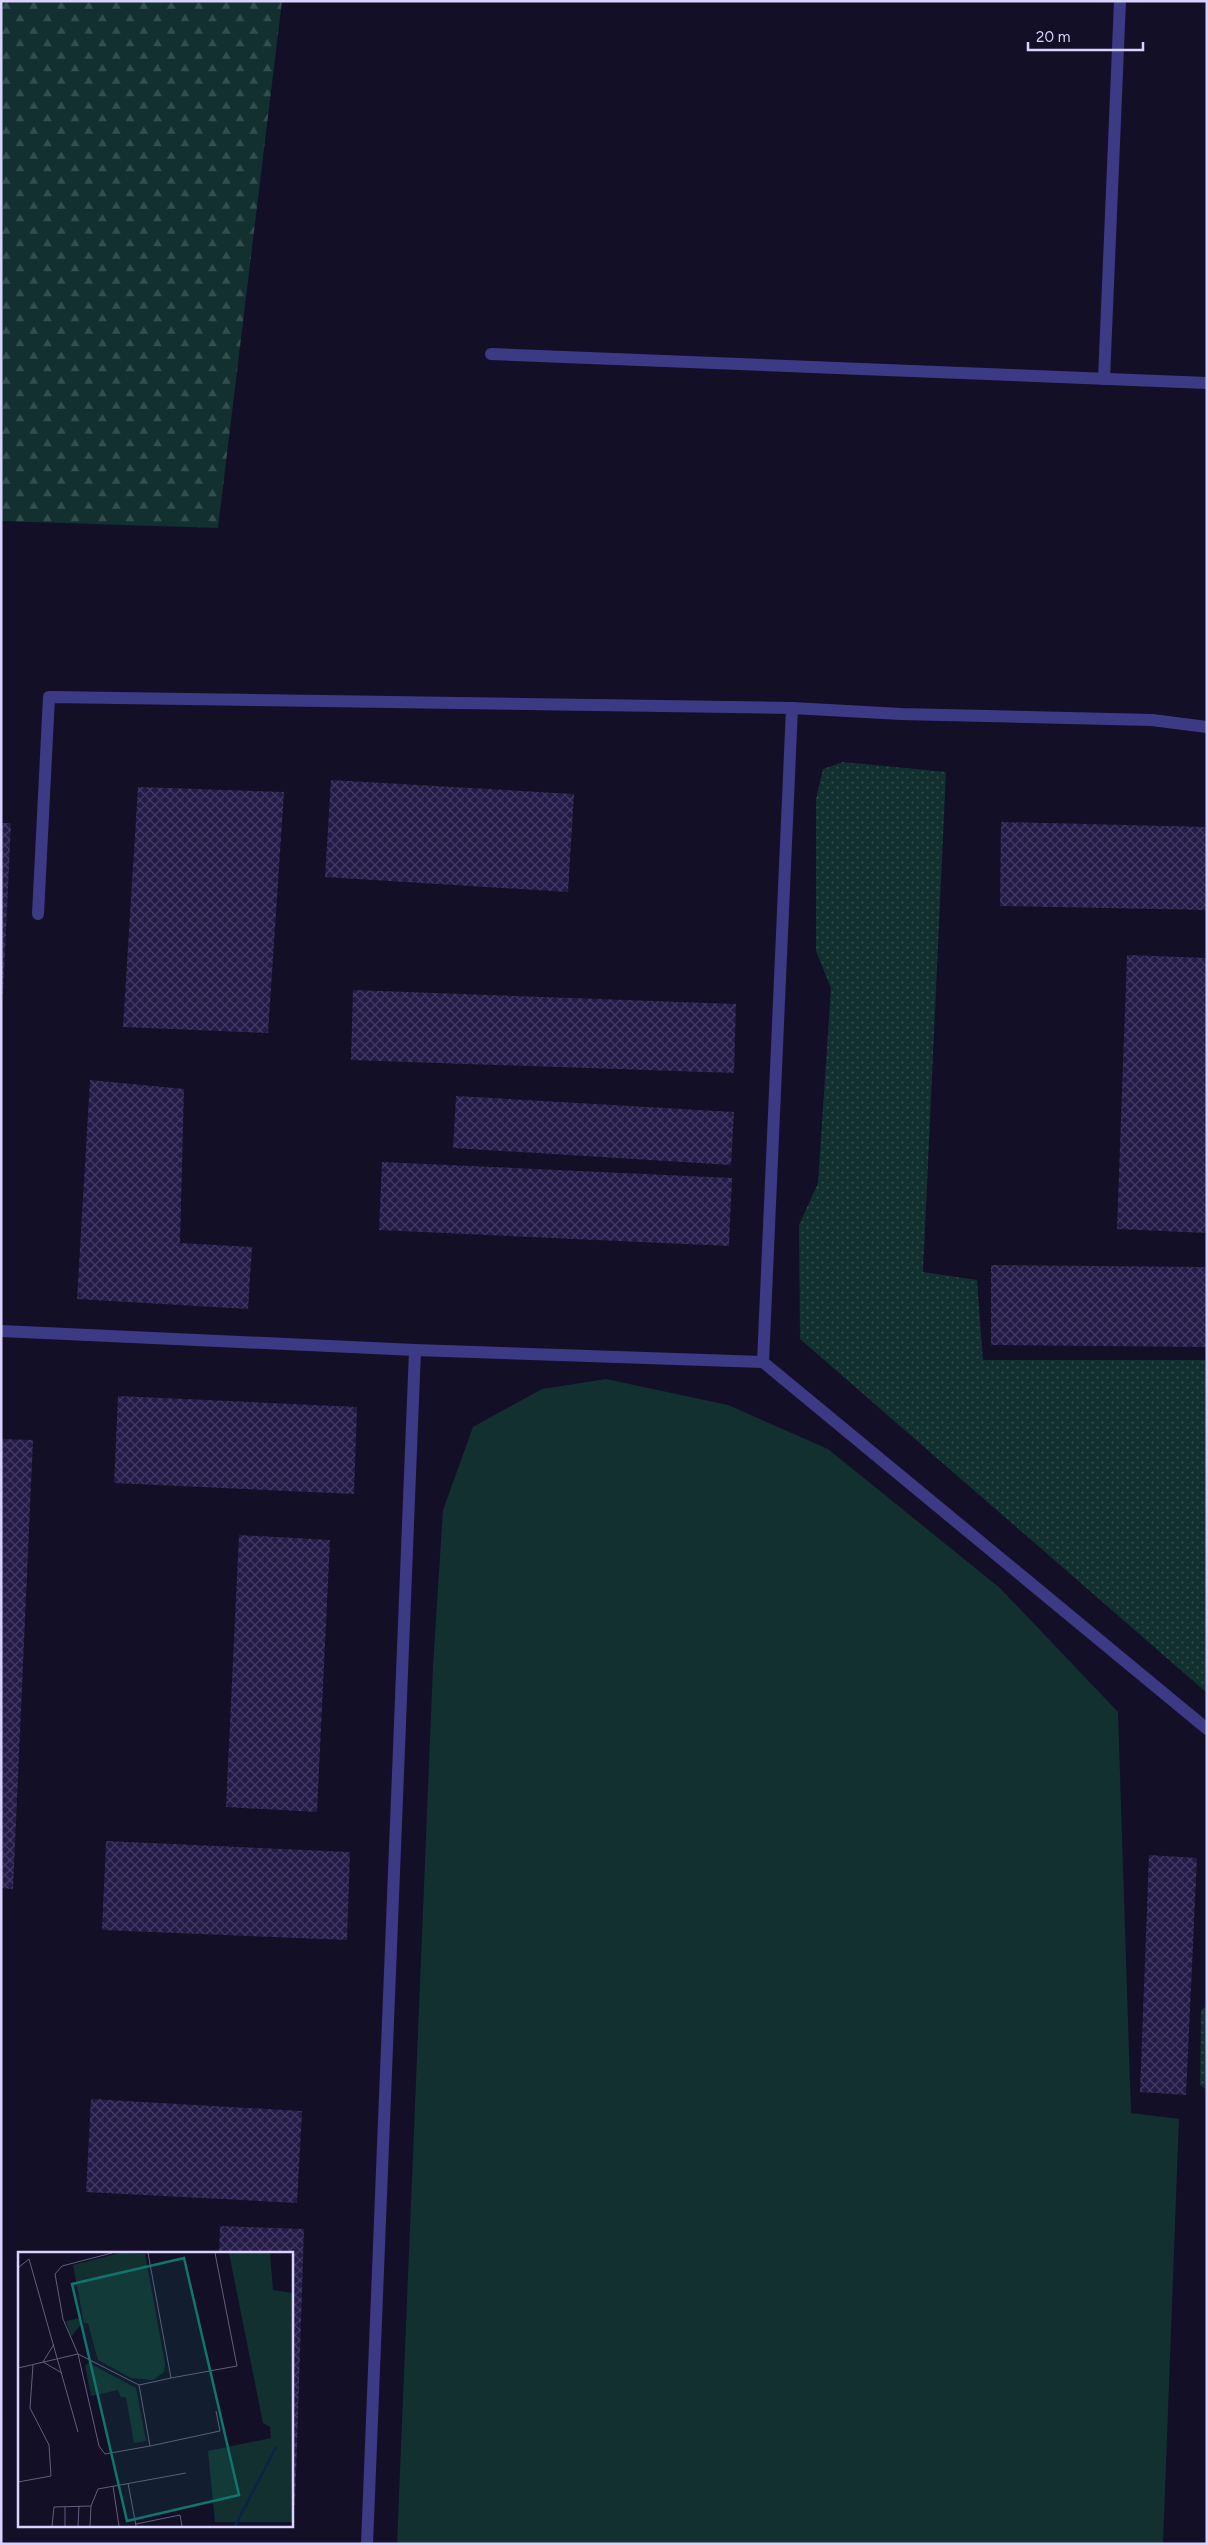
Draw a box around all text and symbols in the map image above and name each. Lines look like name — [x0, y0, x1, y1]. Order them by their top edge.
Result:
scale bar — [1028, 20, 1143, 52]
text: 20 m — [1036, 28, 1070, 46]
inset map — [18, 2252, 292, 2528]

